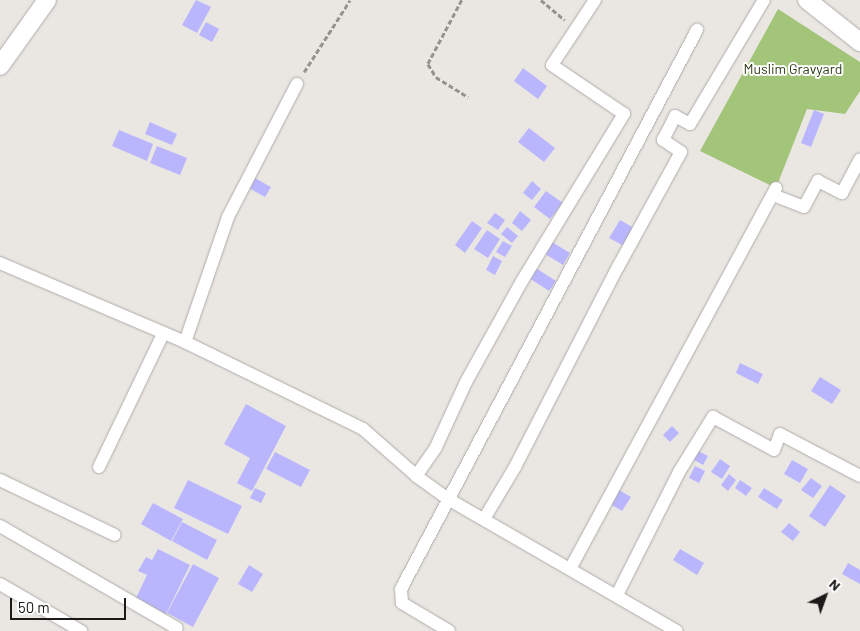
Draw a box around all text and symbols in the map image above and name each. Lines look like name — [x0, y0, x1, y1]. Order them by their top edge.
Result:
park label: Muslim Gravyard — [744, 61, 842, 77]
north arrow — [800, 571, 850, 621]
text: N — [826, 575, 845, 594]
scale bar — [12, 588, 129, 620]
text: 50 m — [18, 598, 50, 616]

